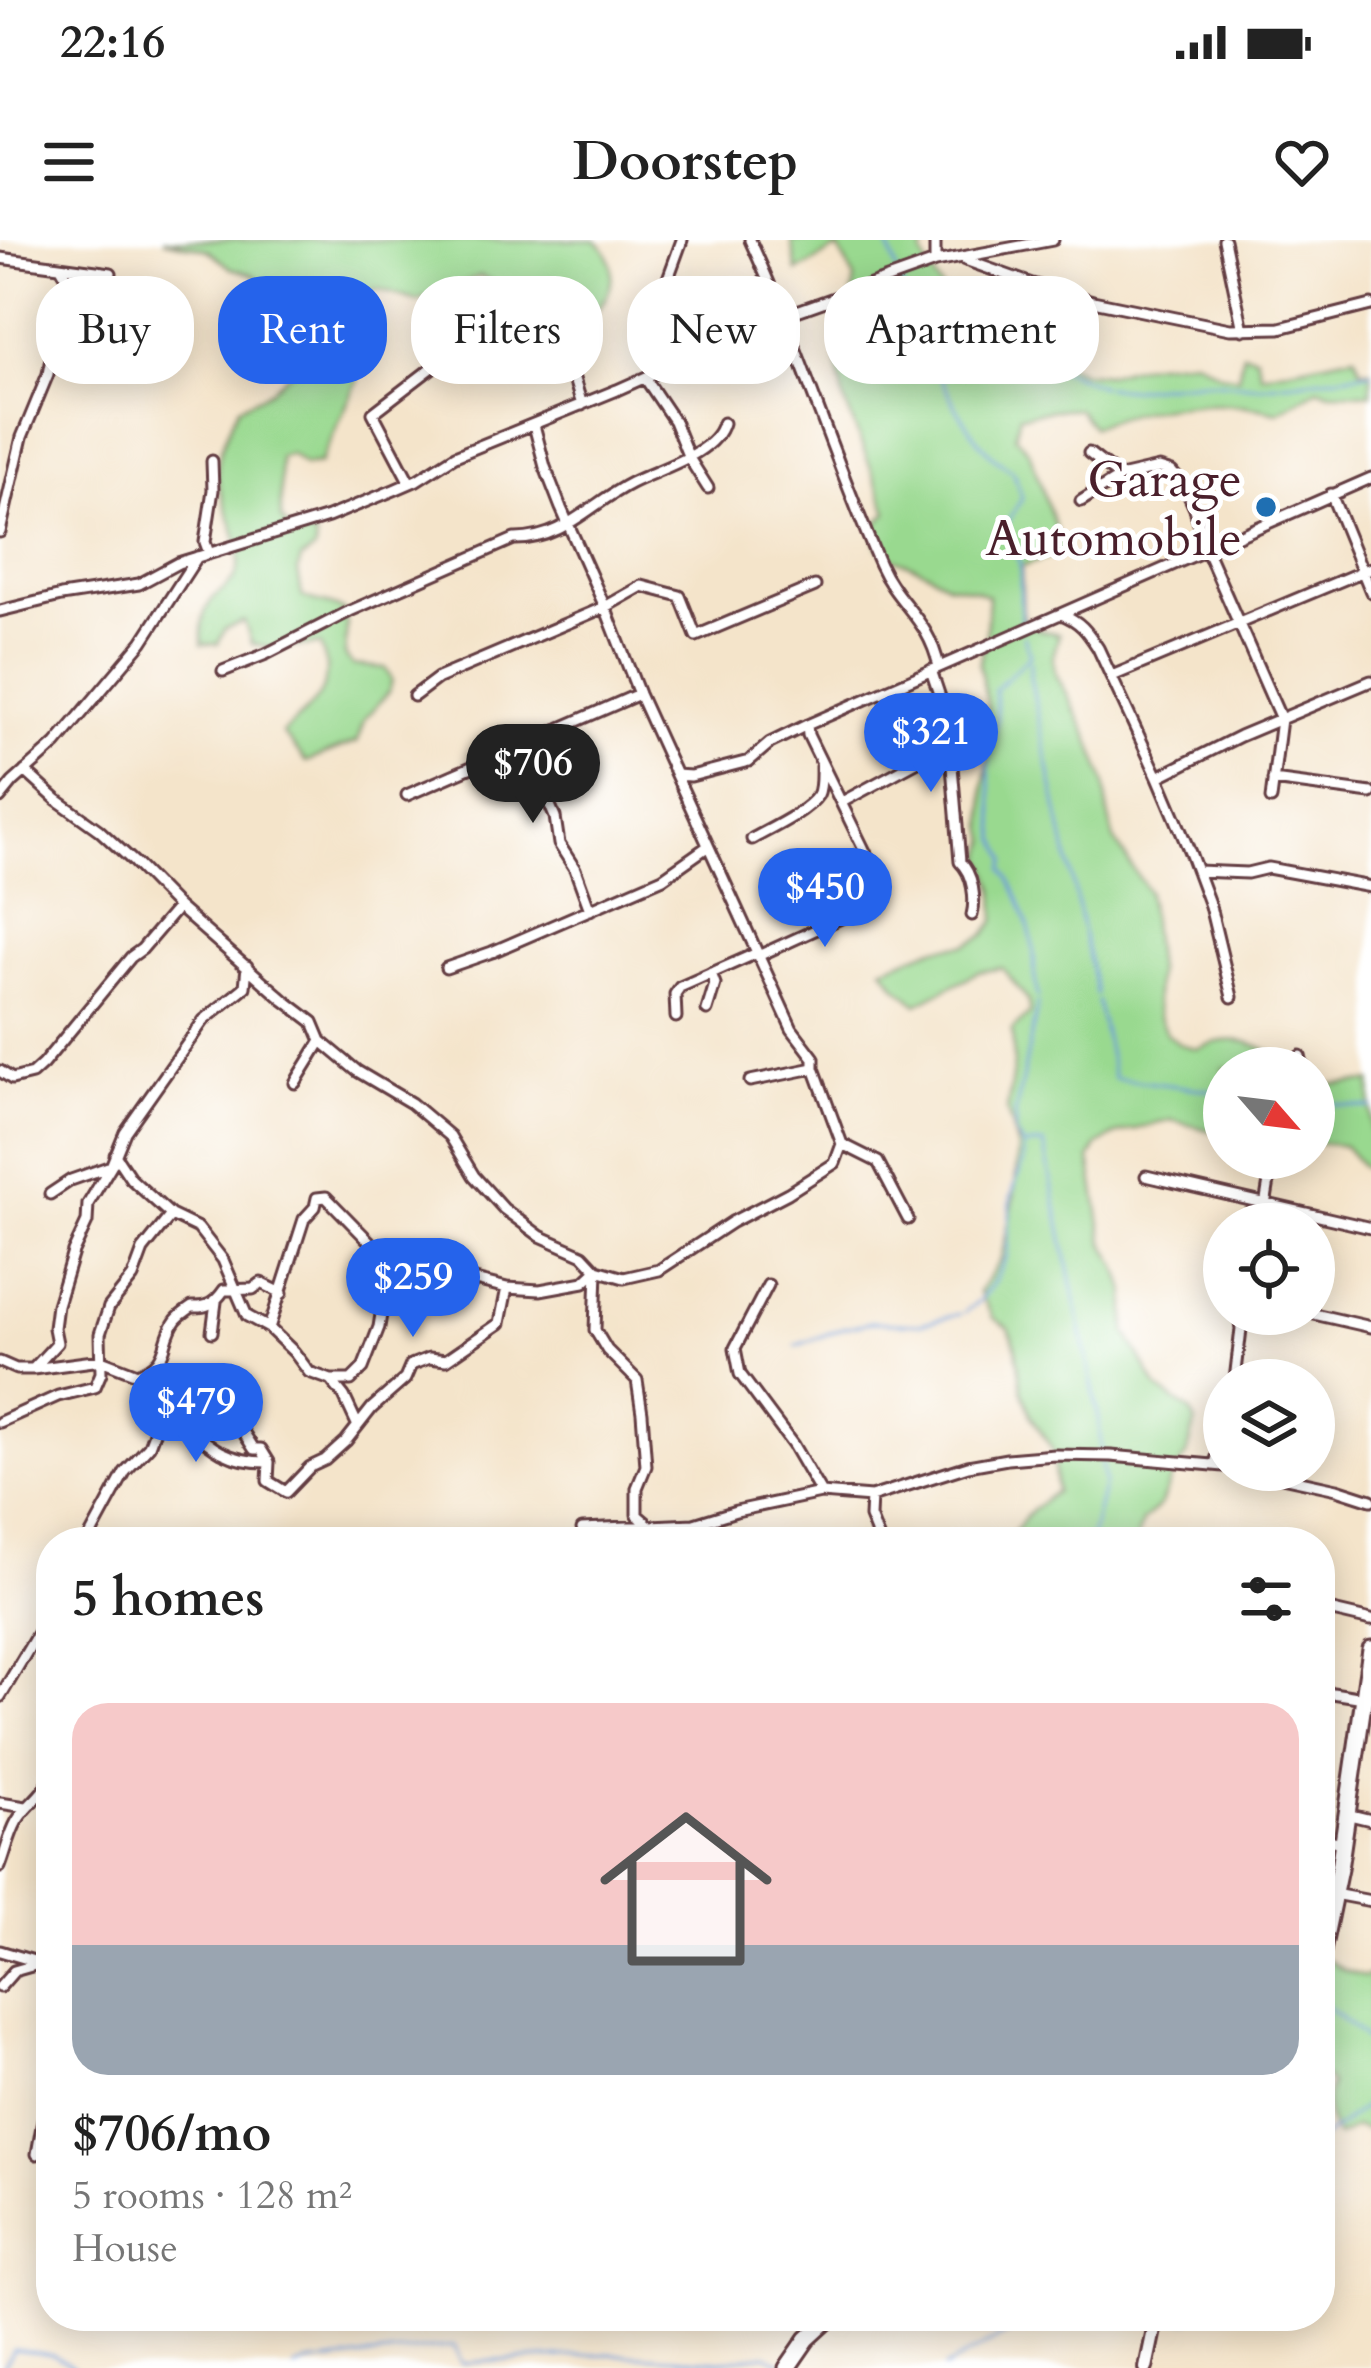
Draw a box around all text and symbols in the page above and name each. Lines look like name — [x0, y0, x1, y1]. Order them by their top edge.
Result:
text: 22:16 — [60, 12, 165, 73]
text: Doorstep — [573, 126, 798, 199]
icon: menu — [36, 129, 102, 195]
icon: heart — [1269, 129, 1335, 195]
chip: Buy — [36, 276, 194, 384]
chip: Rent — [218, 276, 387, 384]
chip: Filters — [411, 276, 603, 384]
chip: New — [627, 276, 800, 384]
chip: Apartment — [824, 276, 1099, 384]
place label: Garage Automobile — [986, 445, 1242, 574]
marker: Garage Automobile — [1253, 494, 1279, 520]
pin: $321 — [860, 693, 1002, 795]
text: $321 — [891, 705, 971, 758]
pin: $706 — [462, 724, 604, 826]
text: $706 — [493, 736, 573, 789]
pin: $450 — [754, 848, 896, 950]
text: $450 — [785, 860, 865, 913]
north arrow — [1203, 1047, 1335, 1179]
map controls — [1203, 1047, 1335, 1491]
button: locate — [1203, 1203, 1335, 1335]
pin: $259 — [342, 1238, 484, 1340]
text: $259 — [373, 1250, 453, 1303]
button: layers — [1203, 1359, 1335, 1491]
pin: $479 — [125, 1363, 267, 1465]
text: $479 — [156, 1375, 236, 1428]
text: 5 homes — [72, 1564, 264, 1634]
icon: filters — [1233, 1566, 1299, 1632]
icon: home — [578, 1781, 794, 1997]
text: $706/mo — [72, 2099, 271, 2169]
text: 5 rooms · 128 m² — [72, 2169, 352, 2222]
text: House — [72, 2222, 178, 2275]

